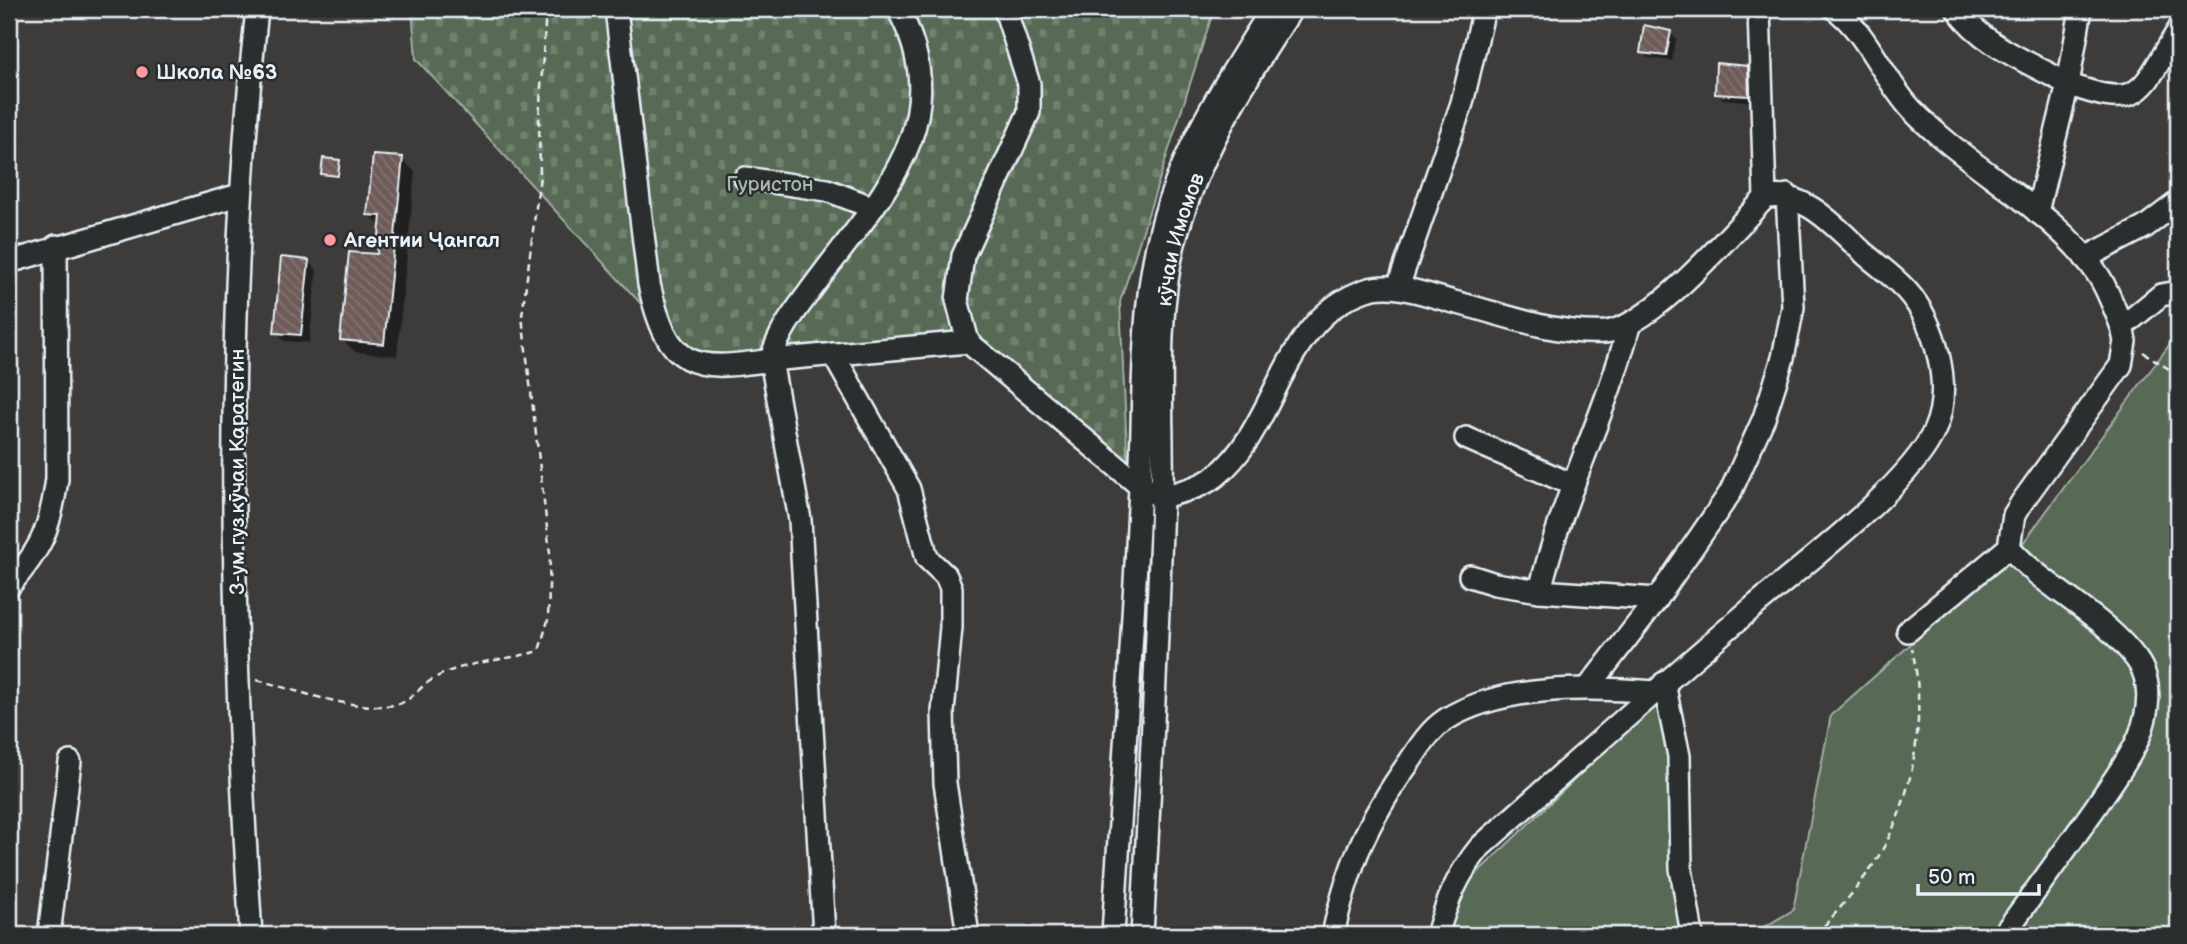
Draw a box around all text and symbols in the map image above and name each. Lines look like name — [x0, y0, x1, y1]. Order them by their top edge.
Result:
place label: Школа №63 — [156, 60, 277, 85]
marker: Школа №63 — [134, 64, 150, 80]
street label: кӯчаи Имомов — [1152, 169, 1210, 308]
park label: Гуристон — [726, 172, 814, 197]
place label: Агентии Ҷангал — [343, 228, 500, 253]
marker: Агентии Ҷангал — [322, 232, 338, 248]
street label: 3-ум гуз.кӯчаи Каратегин — [225, 349, 250, 595]
scale bar — [1918, 853, 2038, 897]
text: 50 m — [1928, 865, 1975, 890]

